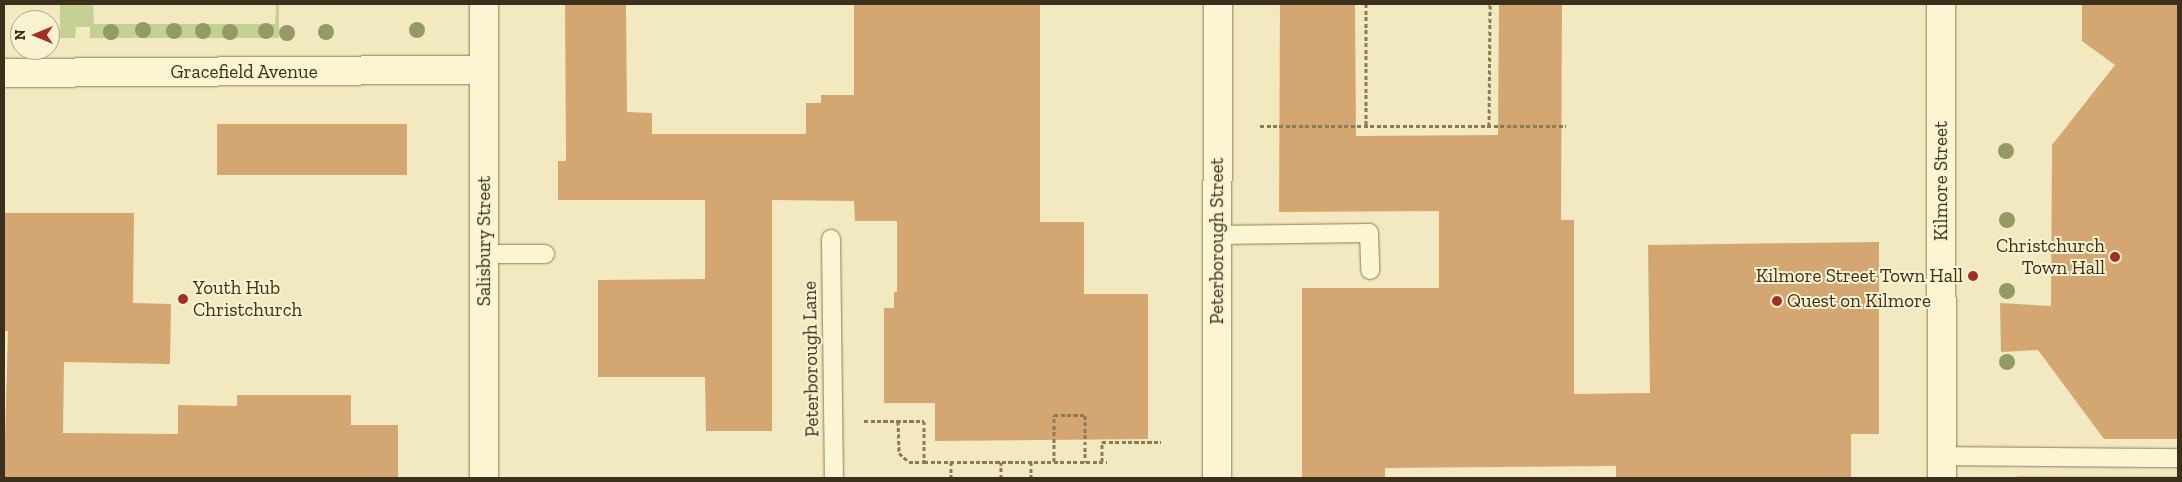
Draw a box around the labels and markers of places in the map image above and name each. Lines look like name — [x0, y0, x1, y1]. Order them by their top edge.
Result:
place label: Christchurch Town Hall — [1996, 235, 2105, 279]
marker: Christchurch Town Hall — [2109, 251, 2121, 263]
place label: Kilmore Street Town Hall — [1755, 265, 1963, 287]
marker: Kilmore Street Town Hall — [1967, 270, 1979, 282]
place label: Youth Hub Christchurch — [193, 277, 302, 321]
place label: Quest on Kilmore — [1787, 290, 1931, 312]
marker: Youth Hub Christchurch — [177, 293, 189, 305]
marker: Quest on Kilmore — [1771, 295, 1783, 307]

